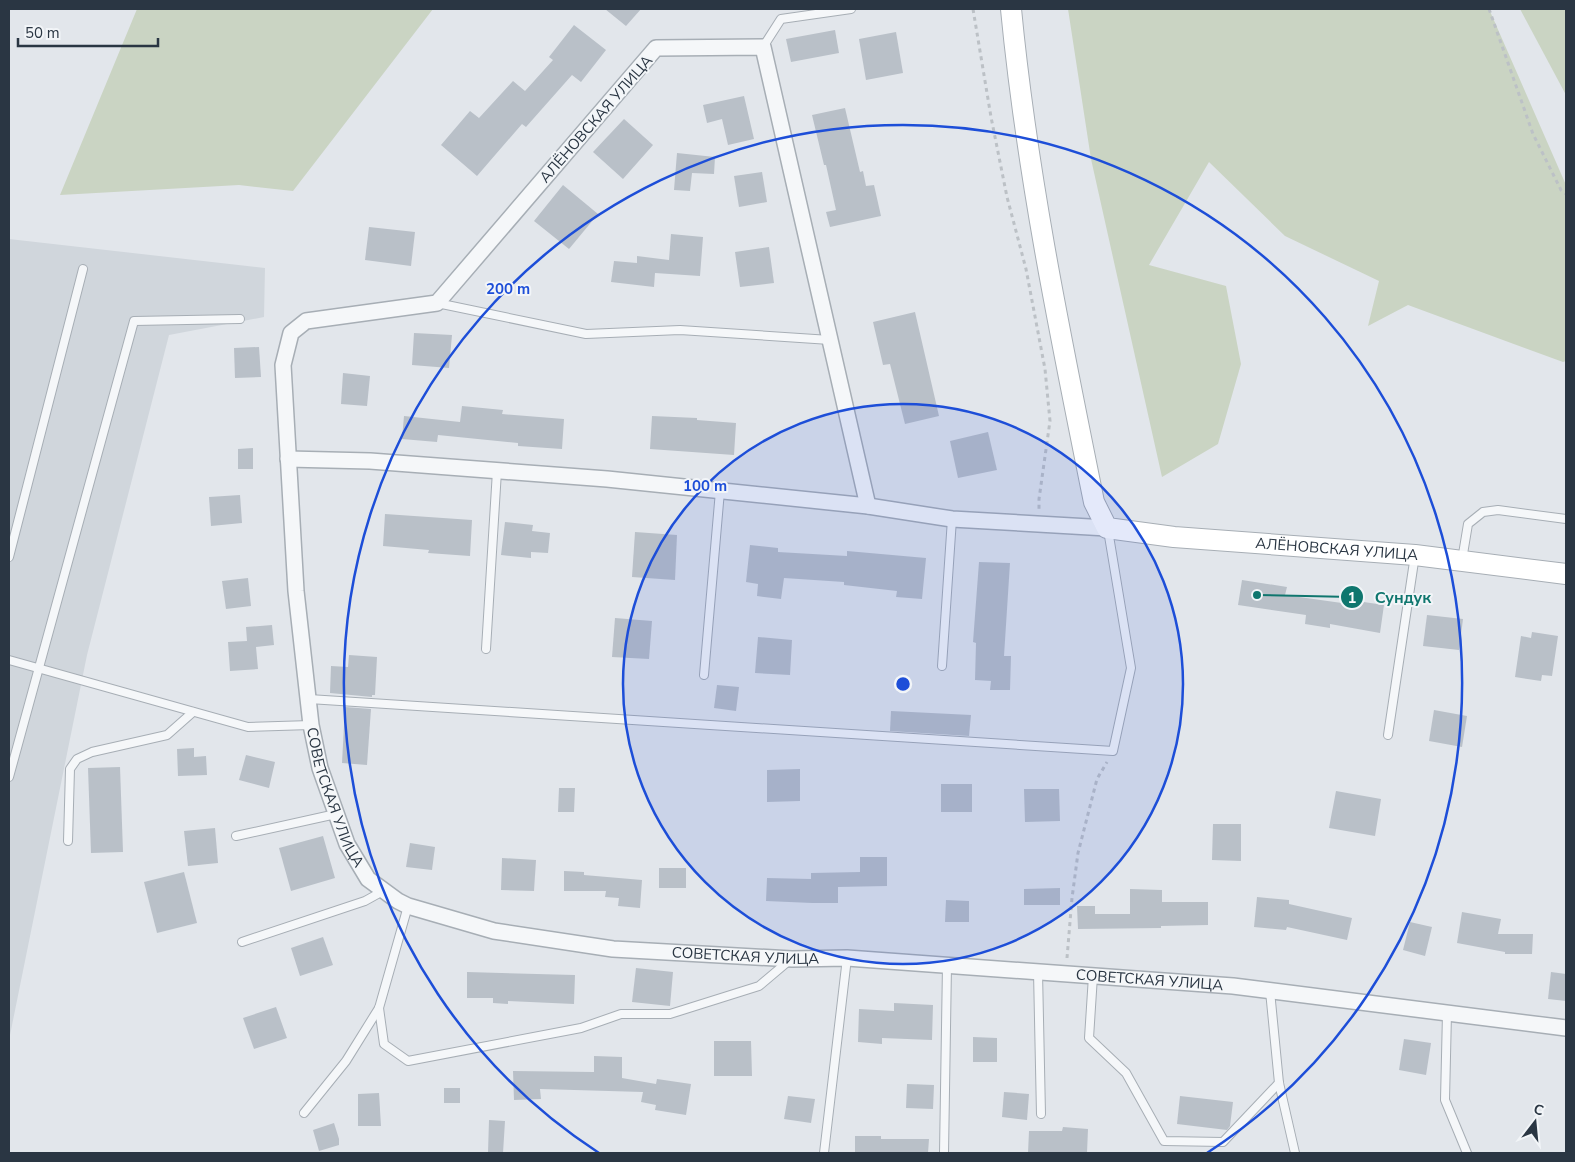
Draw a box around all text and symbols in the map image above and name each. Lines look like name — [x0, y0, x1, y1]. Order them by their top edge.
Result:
scale bar — [18, 15, 158, 47]
text: 50 m — [25, 23, 60, 43]
street label: АЛЁНОВСКАЯ УЛИЦА — [535, 51, 657, 187]
text: 200 m — [486, 279, 530, 299]
text: 100 m — [683, 476, 727, 496]
street label: АЛЁНОВСКАЯ УЛИЦА — [1255, 533, 1419, 565]
callout: Сундук — [1340, 582, 1441, 613]
text: Сундук — [1375, 587, 1432, 609]
text: 1 — [1347, 588, 1357, 608]
centre of rings — [894, 675, 912, 693]
street label: СОВЕТСКАЯ УЛИЦА — [302, 725, 369, 871]
street label: СОВЕТСКАЯ УЛИЦА — [671, 942, 819, 969]
street label: СОВЕТСКАЯ УЛИЦА — [1075, 965, 1224, 995]
north arrow — [1510, 1097, 1560, 1147]
text: С — [1531, 1100, 1546, 1121]

